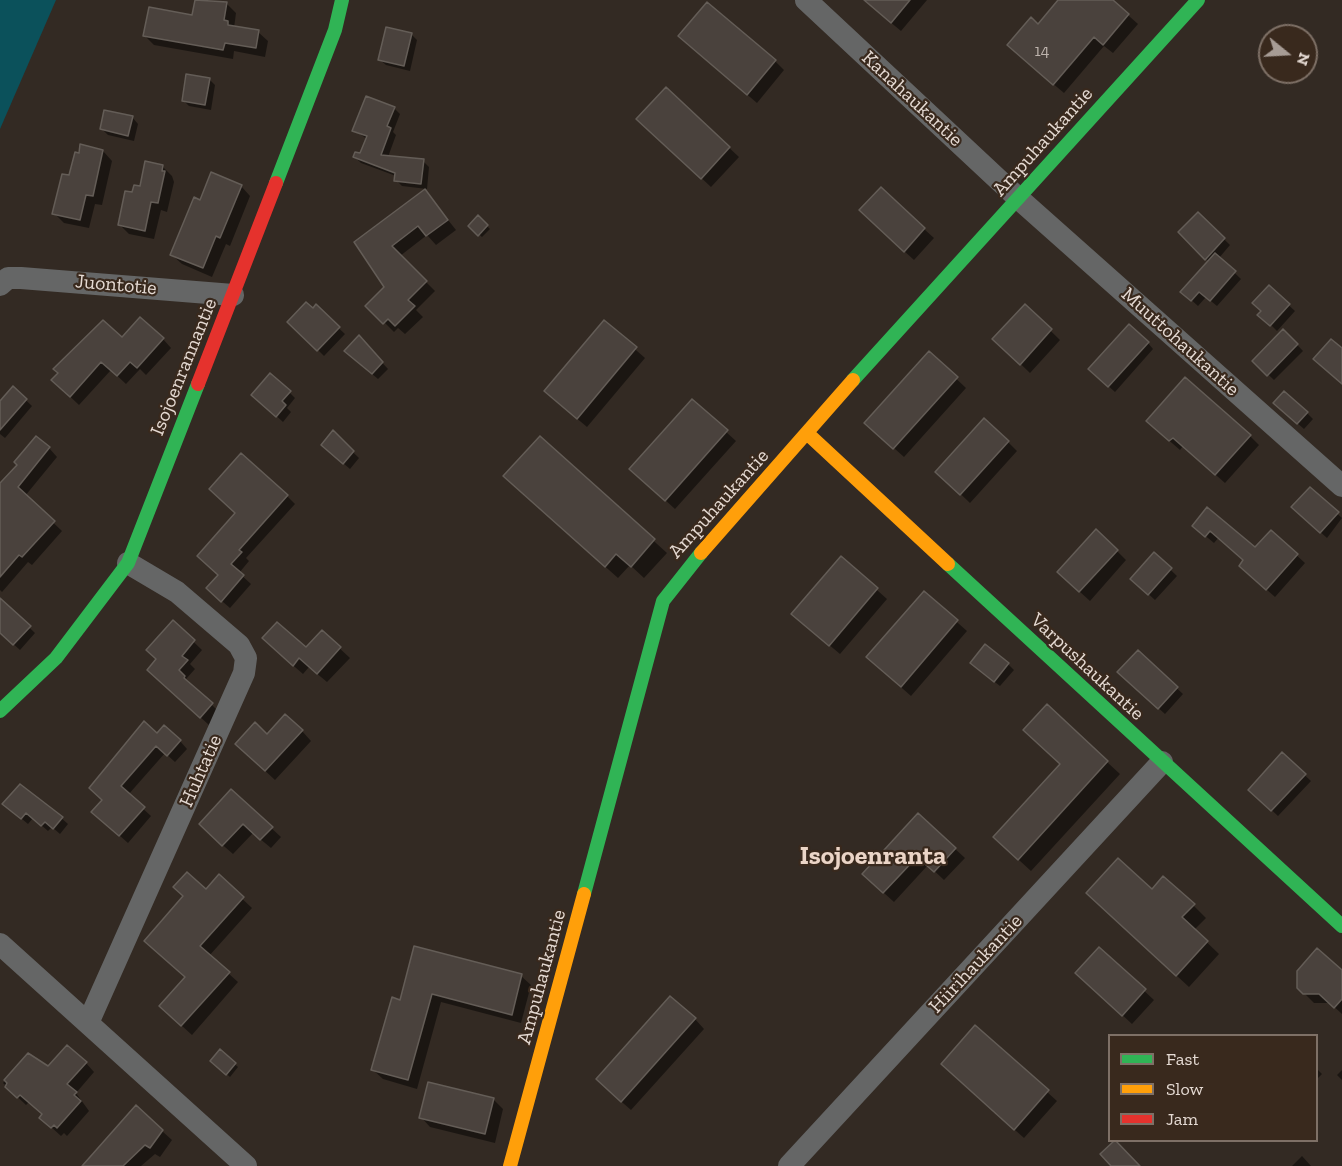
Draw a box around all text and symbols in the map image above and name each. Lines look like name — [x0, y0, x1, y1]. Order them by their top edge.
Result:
north arrow — [1258, 24, 1318, 84]
house number: 14 — [1035, 41, 1049, 61]
street label: Kanahaukantie — [856, 46, 968, 152]
text: N — [1293, 50, 1315, 68]
street label: Ampuhaukantie — [988, 83, 1098, 201]
street label: Juontotie — [74, 269, 158, 301]
street label: Muuttohaukantie — [1116, 283, 1244, 401]
street label: Isojoenrannantie — [146, 295, 222, 439]
street label: Ampuhaukantie — [664, 445, 774, 563]
street label: Varpushaukantie — [1025, 608, 1149, 726]
street label: Huhtatie — [174, 731, 228, 811]
district label: Isojoenranta — [800, 841, 946, 873]
street label: Ampuhaukantie — [512, 907, 572, 1047]
street label: Hiirihaukantie — [924, 910, 1028, 1018]
legend — [1108, 1034, 1318, 1142]
text: Fast — [1166, 1048, 1199, 1070]
text: Slow — [1166, 1078, 1203, 1100]
text: Jam — [1166, 1108, 1198, 1130]

